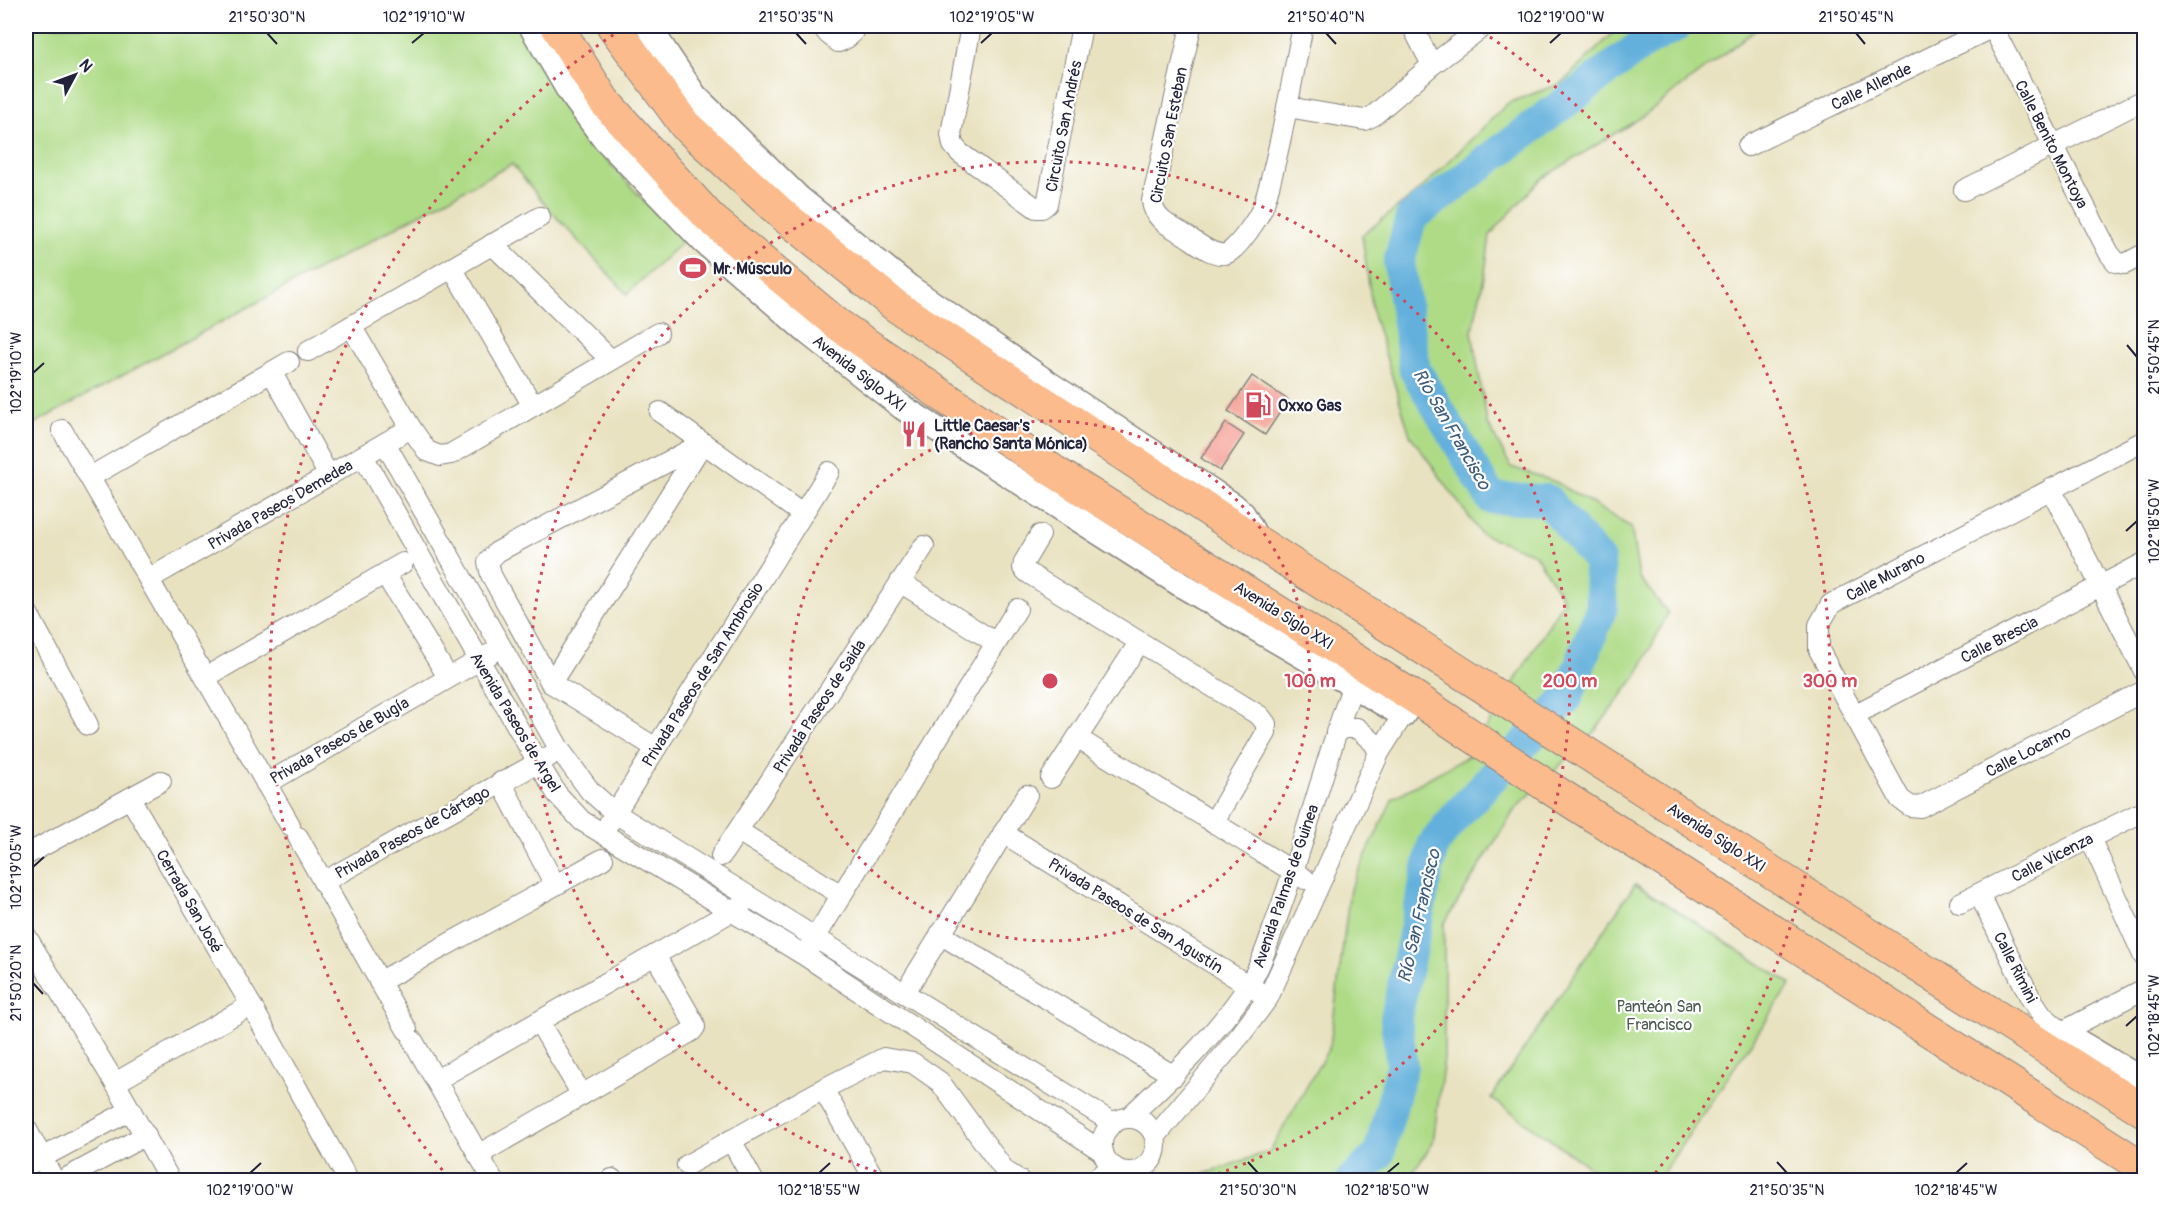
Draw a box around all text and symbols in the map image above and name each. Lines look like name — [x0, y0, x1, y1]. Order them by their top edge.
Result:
text: 21°50'30"N — [228, 8, 306, 27]
text: 102°19'10"W — [383, 8, 466, 27]
text: 21°50'35"N — [759, 8, 833, 27]
text: 102°19'05"W — [950, 8, 1035, 27]
text: 21°50'40"N — [1287, 8, 1365, 27]
text: 102°19'00"W — [1517, 8, 1605, 27]
text: 21°50'45"N — [1818, 8, 1894, 27]
north arrow — [45, 45, 105, 105]
text: N — [74, 55, 97, 77]
street label: Circuito San Andrés — [1041, 59, 1087, 194]
street label: Calle Allende — [1828, 59, 1915, 115]
street label: Circuito San Esteban — [1146, 65, 1192, 205]
street label: Calle Benito Montoya — [2010, 77, 2092, 212]
sports icon: Mr. Músculo — [678, 253, 708, 283]
place label: Mr. Músculo — [713, 259, 792, 279]
text: 21°50'45"N — [2145, 319, 2164, 395]
text: 102°19'10"W — [7, 331, 26, 414]
street label: Avenida Siglo XXI — [808, 331, 910, 417]
water label: Río San Francisco — [1408, 365, 1496, 495]
fuel station icon: Oxxo Gas — [1243, 390, 1273, 420]
place label: Oxxo Gas — [1278, 396, 1342, 416]
place label: Little Caesar's (Rancho Santa Mónica) — [934, 416, 1088, 454]
restaurant icon: Little Caesar's (Rancho Santa Mónica) — [899, 419, 929, 449]
street label: Privada Paseos Demedea — [204, 455, 357, 555]
text: 102°18'50"W — [2145, 478, 2164, 563]
street label: Calle Murano — [1843, 548, 1929, 606]
street label: Avenida Siglo XXI — [1230, 577, 1337, 654]
street label: Privada Paseos de San Ambrosio — [638, 578, 768, 770]
street label: Calle Brescia — [1957, 612, 2042, 668]
street label: Privada Paseos de Saida — [769, 636, 870, 777]
street label: Avenida Paseos de Argel — [465, 649, 565, 796]
text: 100 m — [1284, 670, 1336, 693]
text: 200 m — [1543, 670, 1597, 693]
text: 300 m — [1803, 670, 1857, 693]
centre of rings — [1040, 671, 1060, 691]
street label: Privada Paseos de Bugía — [266, 693, 413, 789]
street label: Calle Locarno — [1982, 722, 2075, 782]
street label: Privada Paseos de Cártago — [332, 782, 494, 884]
street label: Avenida Siglo XXI — [1663, 799, 1770, 877]
street label: Avenida Palmas de Guinea — [1249, 802, 1323, 971]
text: 102°19'05"W — [7, 824, 26, 909]
street label: Calle Vicenza — [2008, 829, 2097, 887]
street label: Cerrada San José — [151, 846, 227, 957]
water label: Río San Francisco — [1393, 846, 1446, 985]
street label: Privada Paseos de San Agustín — [1044, 854, 1227, 978]
street label: Calle Rimini — [1989, 929, 2042, 1006]
text: 21°50'20"N — [7, 944, 26, 1022]
text: 102°18'45"W — [2145, 974, 2164, 1058]
park label: Panteón San Francisco — [1616, 997, 1702, 1035]
text: 102°19'00"W — [206, 1181, 294, 1200]
text: 102°18'55"W — [778, 1181, 860, 1200]
text: 21°50'30"N — [1219, 1181, 1297, 1200]
text: 102°18'50"W — [1345, 1181, 1430, 1200]
text: 21°50'35"N — [1750, 1181, 1824, 1200]
text: 102°18'45"W — [1914, 1181, 1998, 1200]

